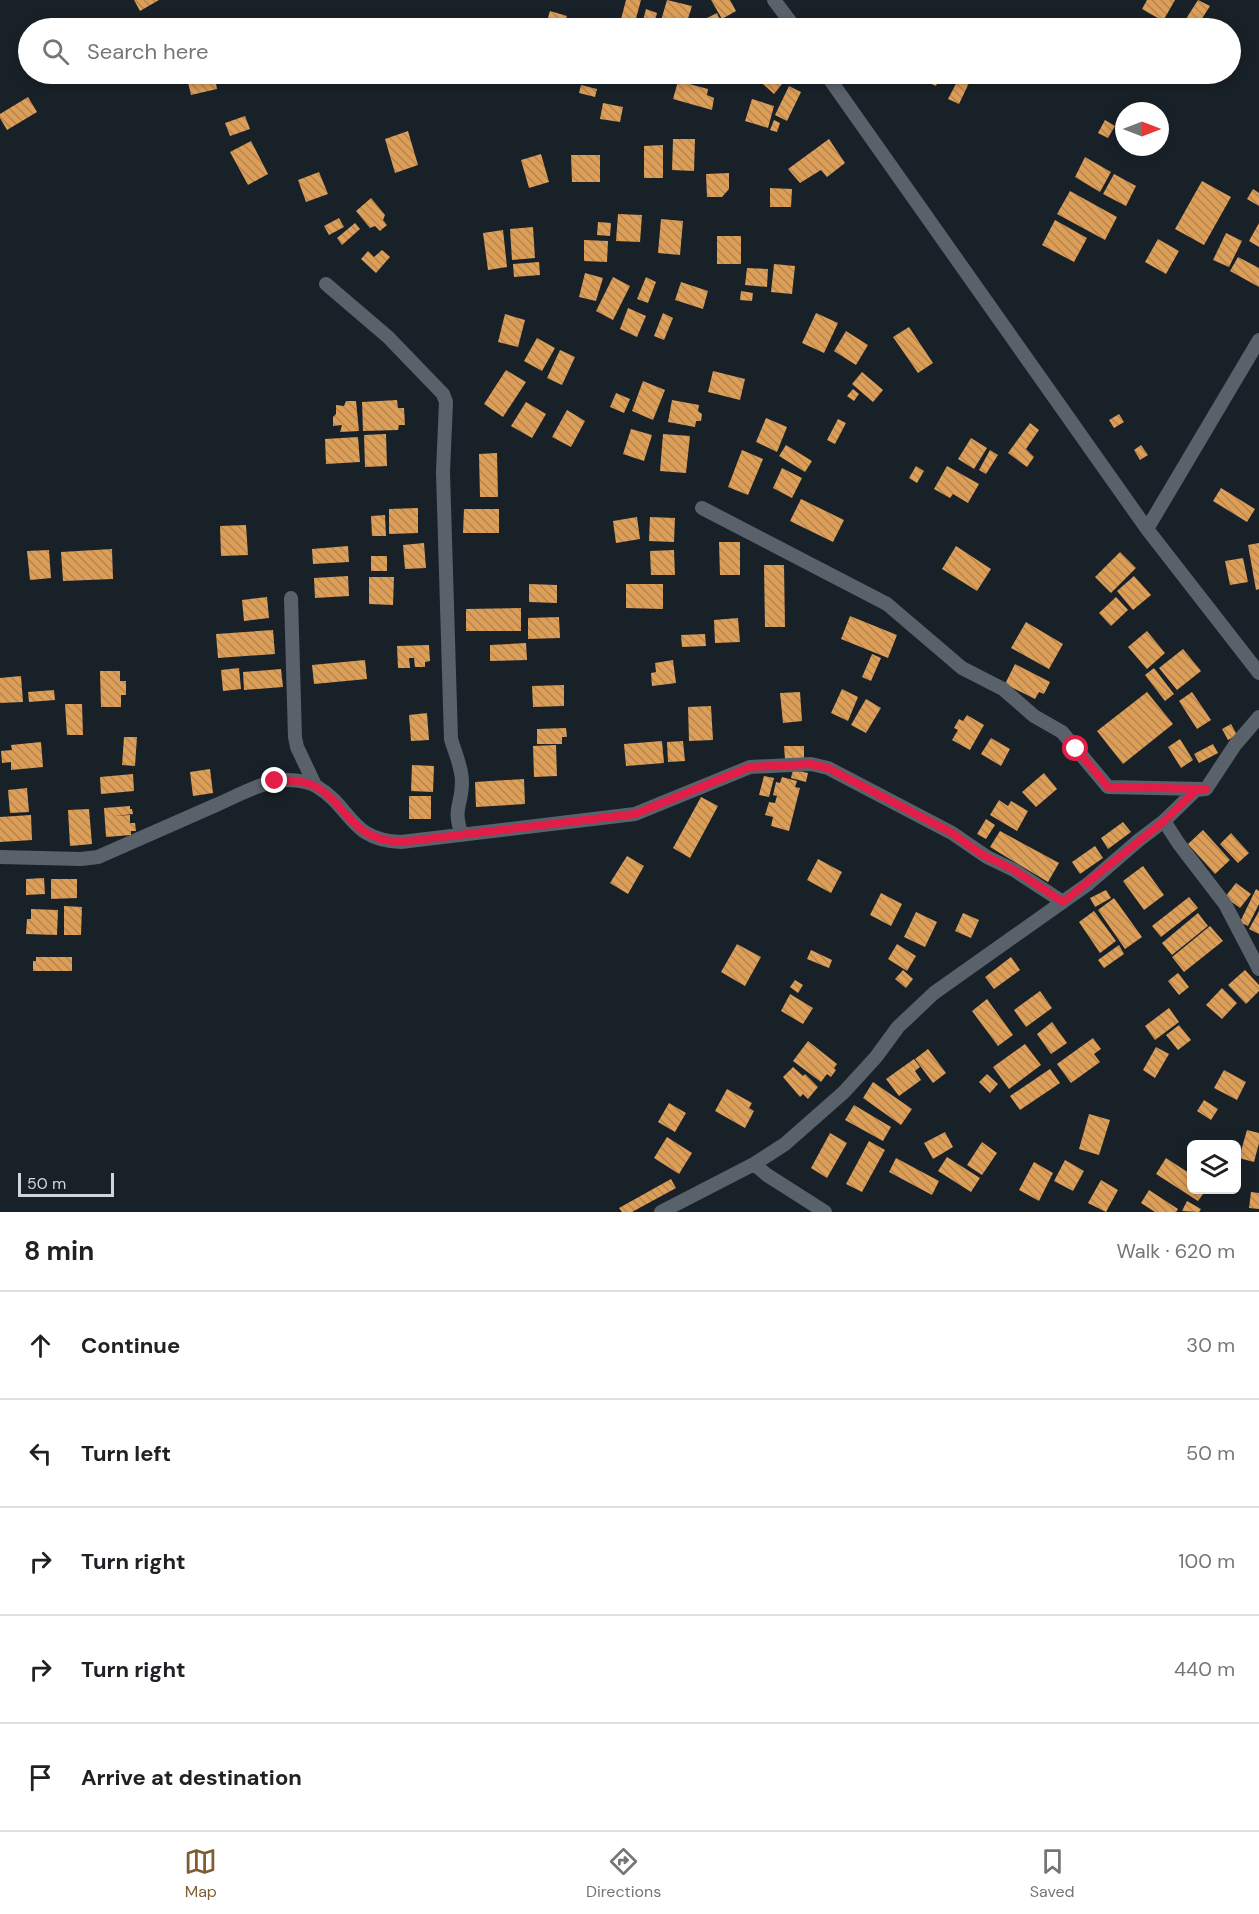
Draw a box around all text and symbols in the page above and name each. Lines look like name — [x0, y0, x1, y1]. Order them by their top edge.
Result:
search box — [18, 18, 1241, 84]
icon: search — [39, 35, 72, 68]
text: Search here — [87, 37, 208, 66]
north arrow — [1115, 102, 1169, 156]
route start — [1062, 735, 1088, 761]
route end — [261, 767, 287, 793]
map controls — [1187, 1140, 1241, 1194]
button: layers — [1187, 1140, 1241, 1194]
scale bar — [18, 1170, 114, 1198]
text: 50 m — [27, 1173, 66, 1194]
text: 8 min — [24, 1234, 94, 1268]
text: Walk · 620 m — [1116, 1238, 1235, 1264]
icon: ahead — [24, 1329, 57, 1362]
text: Continue — [81, 1331, 180, 1360]
text: 30 m — [1186, 1332, 1235, 1358]
icon: left — [24, 1437, 57, 1470]
text: Turn left — [81, 1439, 171, 1468]
text: 50 m — [1186, 1440, 1235, 1466]
icon: right — [24, 1545, 57, 1578]
text: Turn right — [81, 1547, 186, 1576]
text: 100 m — [1178, 1548, 1235, 1574]
icon: right — [24, 1653, 57, 1686]
text: Turn right — [81, 1655, 186, 1684]
text: 440 m — [1174, 1656, 1235, 1682]
icon: arrive — [24, 1761, 57, 1794]
text: Arrive at destination — [81, 1763, 302, 1792]
tab: Map — [184, 1845, 217, 1902]
tab: Directions — [586, 1845, 661, 1902]
tab: Saved — [1030, 1845, 1075, 1902]

